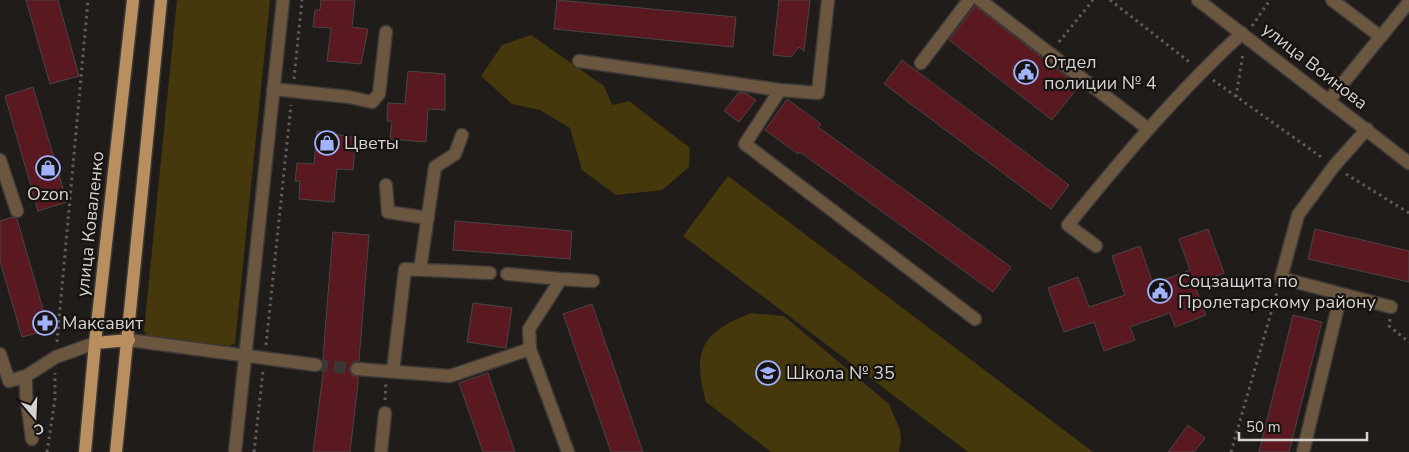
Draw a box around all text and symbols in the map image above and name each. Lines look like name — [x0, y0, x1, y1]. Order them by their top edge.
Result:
street label: улица Воинова — [1257, 17, 1373, 115]
place label: Отдел полиции № 4 — [1044, 50, 1157, 95]
public building icon: Отдел полиции № 4 — [1013, 59, 1039, 85]
shop icon: Цветы — [314, 130, 340, 156]
place label: Цветы — [344, 131, 399, 155]
street label: улица Коваленко — [70, 150, 110, 298]
shop icon: Ozon — [35, 155, 61, 181]
place label: Ozon — [27, 182, 69, 206]
place label: Соцзащита по Пролетарскому району — [1178, 269, 1376, 314]
public building icon: Соцзащита по Пролетарскому району — [1147, 278, 1173, 304]
pharmacy icon: Максавит — [32, 310, 58, 336]
place label: Максавит — [62, 311, 143, 335]
school or university icon: Школа № 35 — [755, 360, 781, 386]
place label: Школа № 35 — [786, 361, 895, 385]
north arrow — [10, 392, 60, 442]
scale bar — [1239, 410, 1366, 442]
text: 50 m — [1246, 417, 1281, 437]
text: С — [31, 418, 47, 440]

